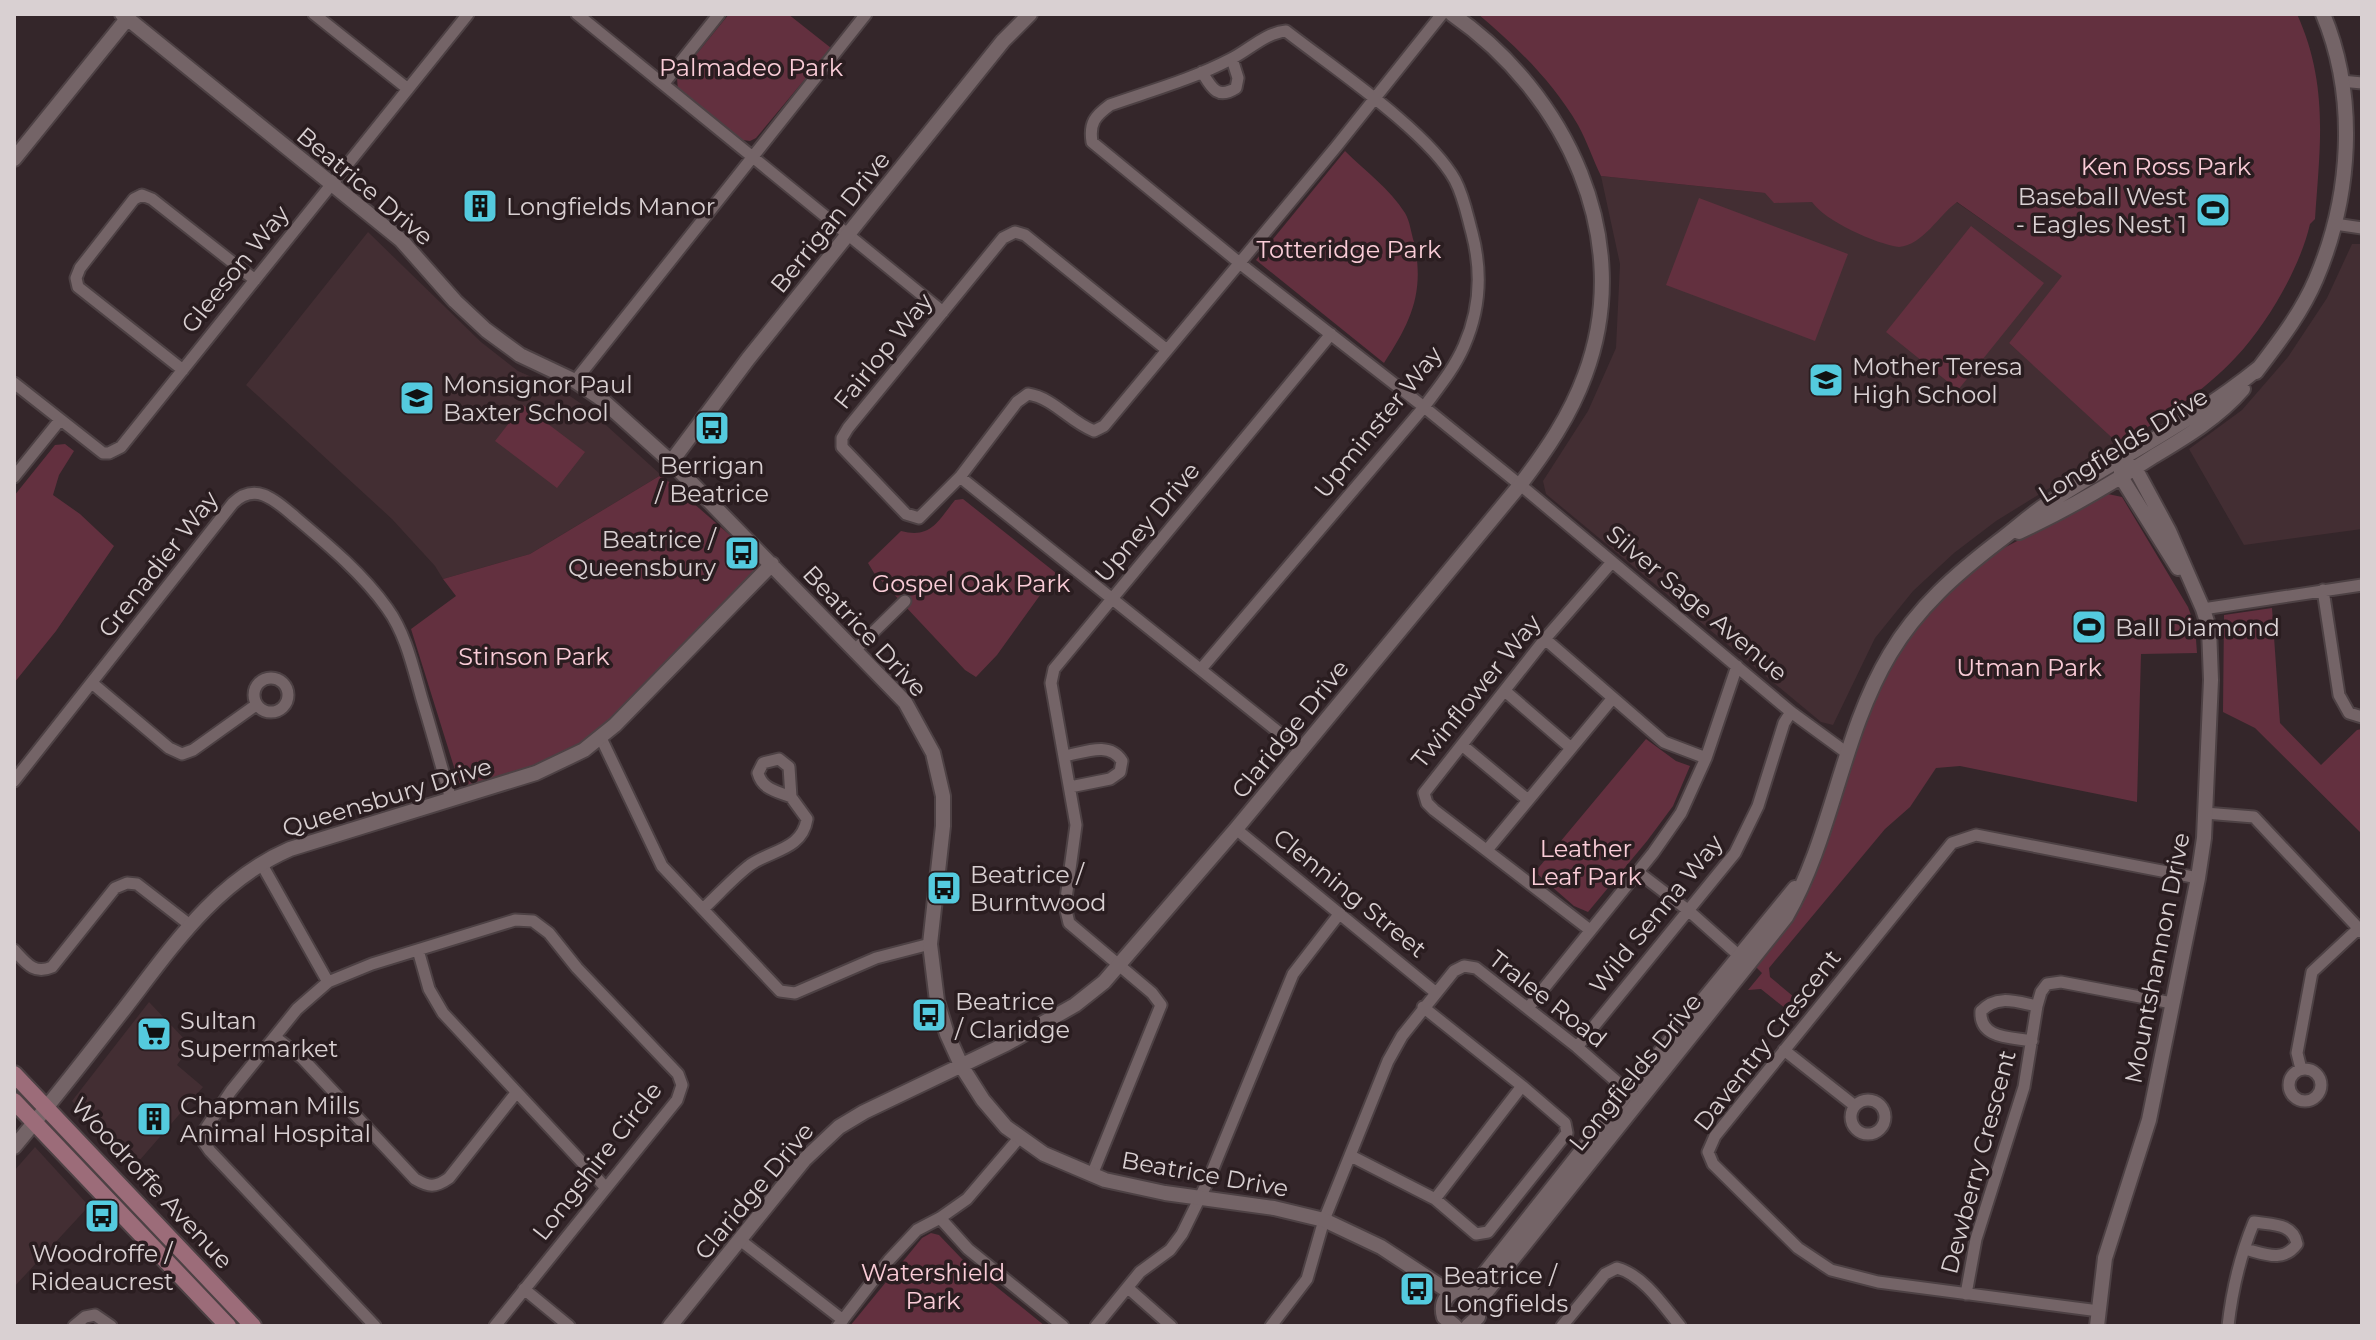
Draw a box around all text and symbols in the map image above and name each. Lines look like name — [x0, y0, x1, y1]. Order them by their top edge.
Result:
park label: Palmadeo Park — [659, 53, 844, 82]
street label: Beatrice Drive — [291, 121, 439, 251]
street label: Berrigan Drive — [764, 145, 896, 299]
park label: Ken Ross Park — [2081, 152, 2252, 181]
place label: Baseball West - Eagles Nest 1 — [2016, 182, 2187, 239]
building icon: Longfields Manor — [461, 187, 499, 225]
sports icon: Baseball West - Eagles Nest 1 — [2194, 191, 2232, 229]
place label: Longfields Manor — [506, 192, 715, 221]
street label: Gleeson Way — [175, 200, 295, 338]
park label: Totteridge Park — [1257, 235, 1442, 264]
street label: Fairlop Way — [827, 287, 939, 415]
street label: Upminster Way — [1308, 340, 1448, 504]
place label: Mother Teresa High School — [1852, 352, 2023, 409]
school or university icon: Mother Teresa High School — [1807, 361, 1845, 399]
place label: Monsignor Paul Baxter School — [443, 370, 633, 427]
school or university icon: Monsignor Paul Baxter School — [398, 379, 436, 417]
street label: Longfields Drive — [2033, 381, 2213, 509]
bus stop icon: Berrigan / Beatrice — [693, 409, 731, 447]
place label: Berrigan / Beatrice — [654, 451, 769, 508]
street label: Upney Drive — [1088, 456, 1206, 588]
street label: Grenadier Way — [92, 485, 224, 643]
street label: Silver Sage Avenue — [1601, 519, 1793, 687]
place label: Beatrice / Queensbury — [568, 525, 717, 582]
bus stop icon: Beatrice / Queensbury — [723, 534, 761, 572]
street label: Beatrice Drive — [797, 559, 933, 703]
park label: Gospel Oak Park — [872, 569, 1071, 598]
street label: Twinflower Way — [1405, 608, 1547, 774]
sports icon: Ball Diamond — [2070, 608, 2108, 646]
place label: Ball Diamond — [2115, 613, 2280, 642]
park label: Stinson Park — [458, 642, 610, 671]
park label: Utman Park — [1956, 653, 2102, 682]
street label: Claridge Drive — [1225, 654, 1355, 804]
street label: Queensbury Drive — [279, 751, 495, 843]
street label: Clenning Street — [1268, 822, 1433, 964]
street label: Wild Senna Way — [1583, 829, 1729, 999]
street label: Mountshannon Drive — [2118, 830, 2196, 1086]
park label: Leather Leaf Park — [1530, 834, 1642, 891]
place label: Beatrice / Burntwood — [970, 860, 1107, 917]
bus stop icon: Beatrice / Burntwood — [925, 869, 963, 907]
street label: Daventry Crescent — [1687, 943, 1847, 1136]
street label: Tralee Road — [1484, 944, 1612, 1054]
place label: Beatrice / Claridge — [954, 987, 1070, 1044]
street label: Longfields Drive — [1563, 987, 1707, 1157]
bus stop icon: Beatrice / Claridge — [910, 996, 948, 1034]
place label: Sultan Supermarket — [180, 1006, 338, 1063]
supermarket icon: Sultan Supermarket — [135, 1015, 173, 1053]
street label: Dewberry Crescent — [1934, 1047, 2022, 1277]
street label: Longshire Circle — [526, 1076, 668, 1246]
street label: Woodroffe Avenue — [65, 1091, 239, 1275]
place label: Chapman Mills Animal Hospital — [180, 1091, 371, 1148]
building icon: Chapman Mills Animal Hospital — [135, 1100, 173, 1138]
street label: Claridge Drive — [688, 1117, 820, 1265]
street label: Beatrice Drive — [1119, 1145, 1291, 1203]
bus stop icon: Woodroffe / Rideaucrest — [83, 1197, 121, 1235]
place label: Woodroffe / Rideaucrest — [30, 1239, 174, 1296]
park label: Watershield Park — [861, 1258, 1005, 1315]
place label: Beatrice / Longfields — [1443, 1261, 1568, 1318]
bus stop icon: Beatrice / Longfields — [1398, 1270, 1436, 1308]

